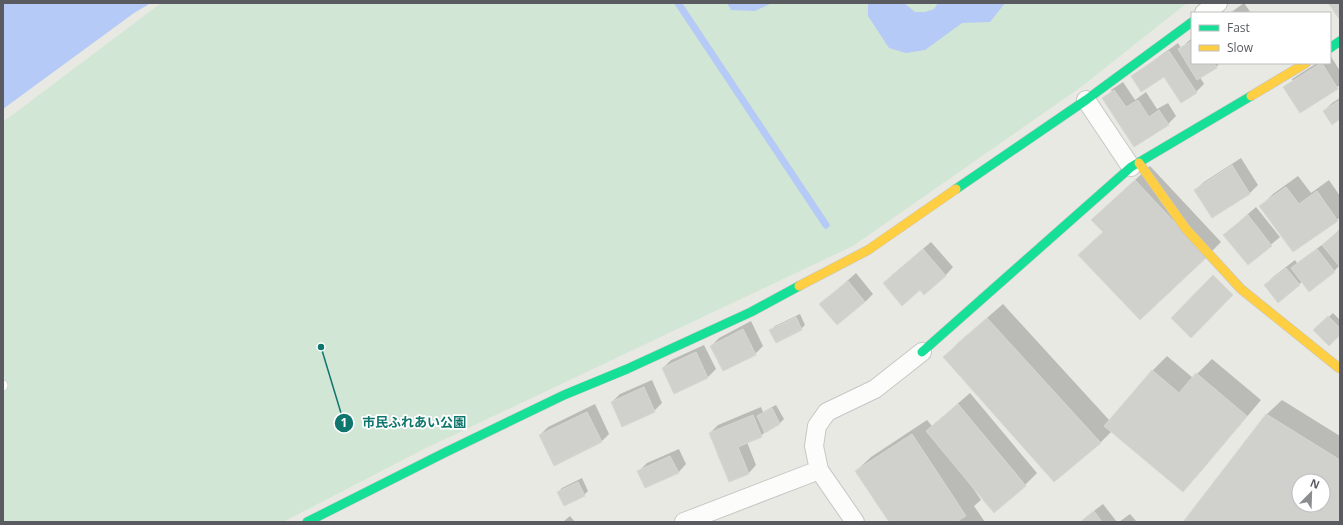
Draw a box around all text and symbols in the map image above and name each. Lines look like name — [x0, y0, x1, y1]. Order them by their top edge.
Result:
legend — [1191, 12, 1331, 64]
text: Fast — [1227, 19, 1250, 36]
text: Slow — [1227, 39, 1254, 56]
callout: 市民ふれあい公園 — [334, 410, 474, 435]
text: 市民ふれあい公園 — [362, 413, 466, 431]
text: 1 — [341, 414, 347, 431]
north arrow — [1291, 473, 1331, 513]
text: N — [1308, 475, 1322, 492]

